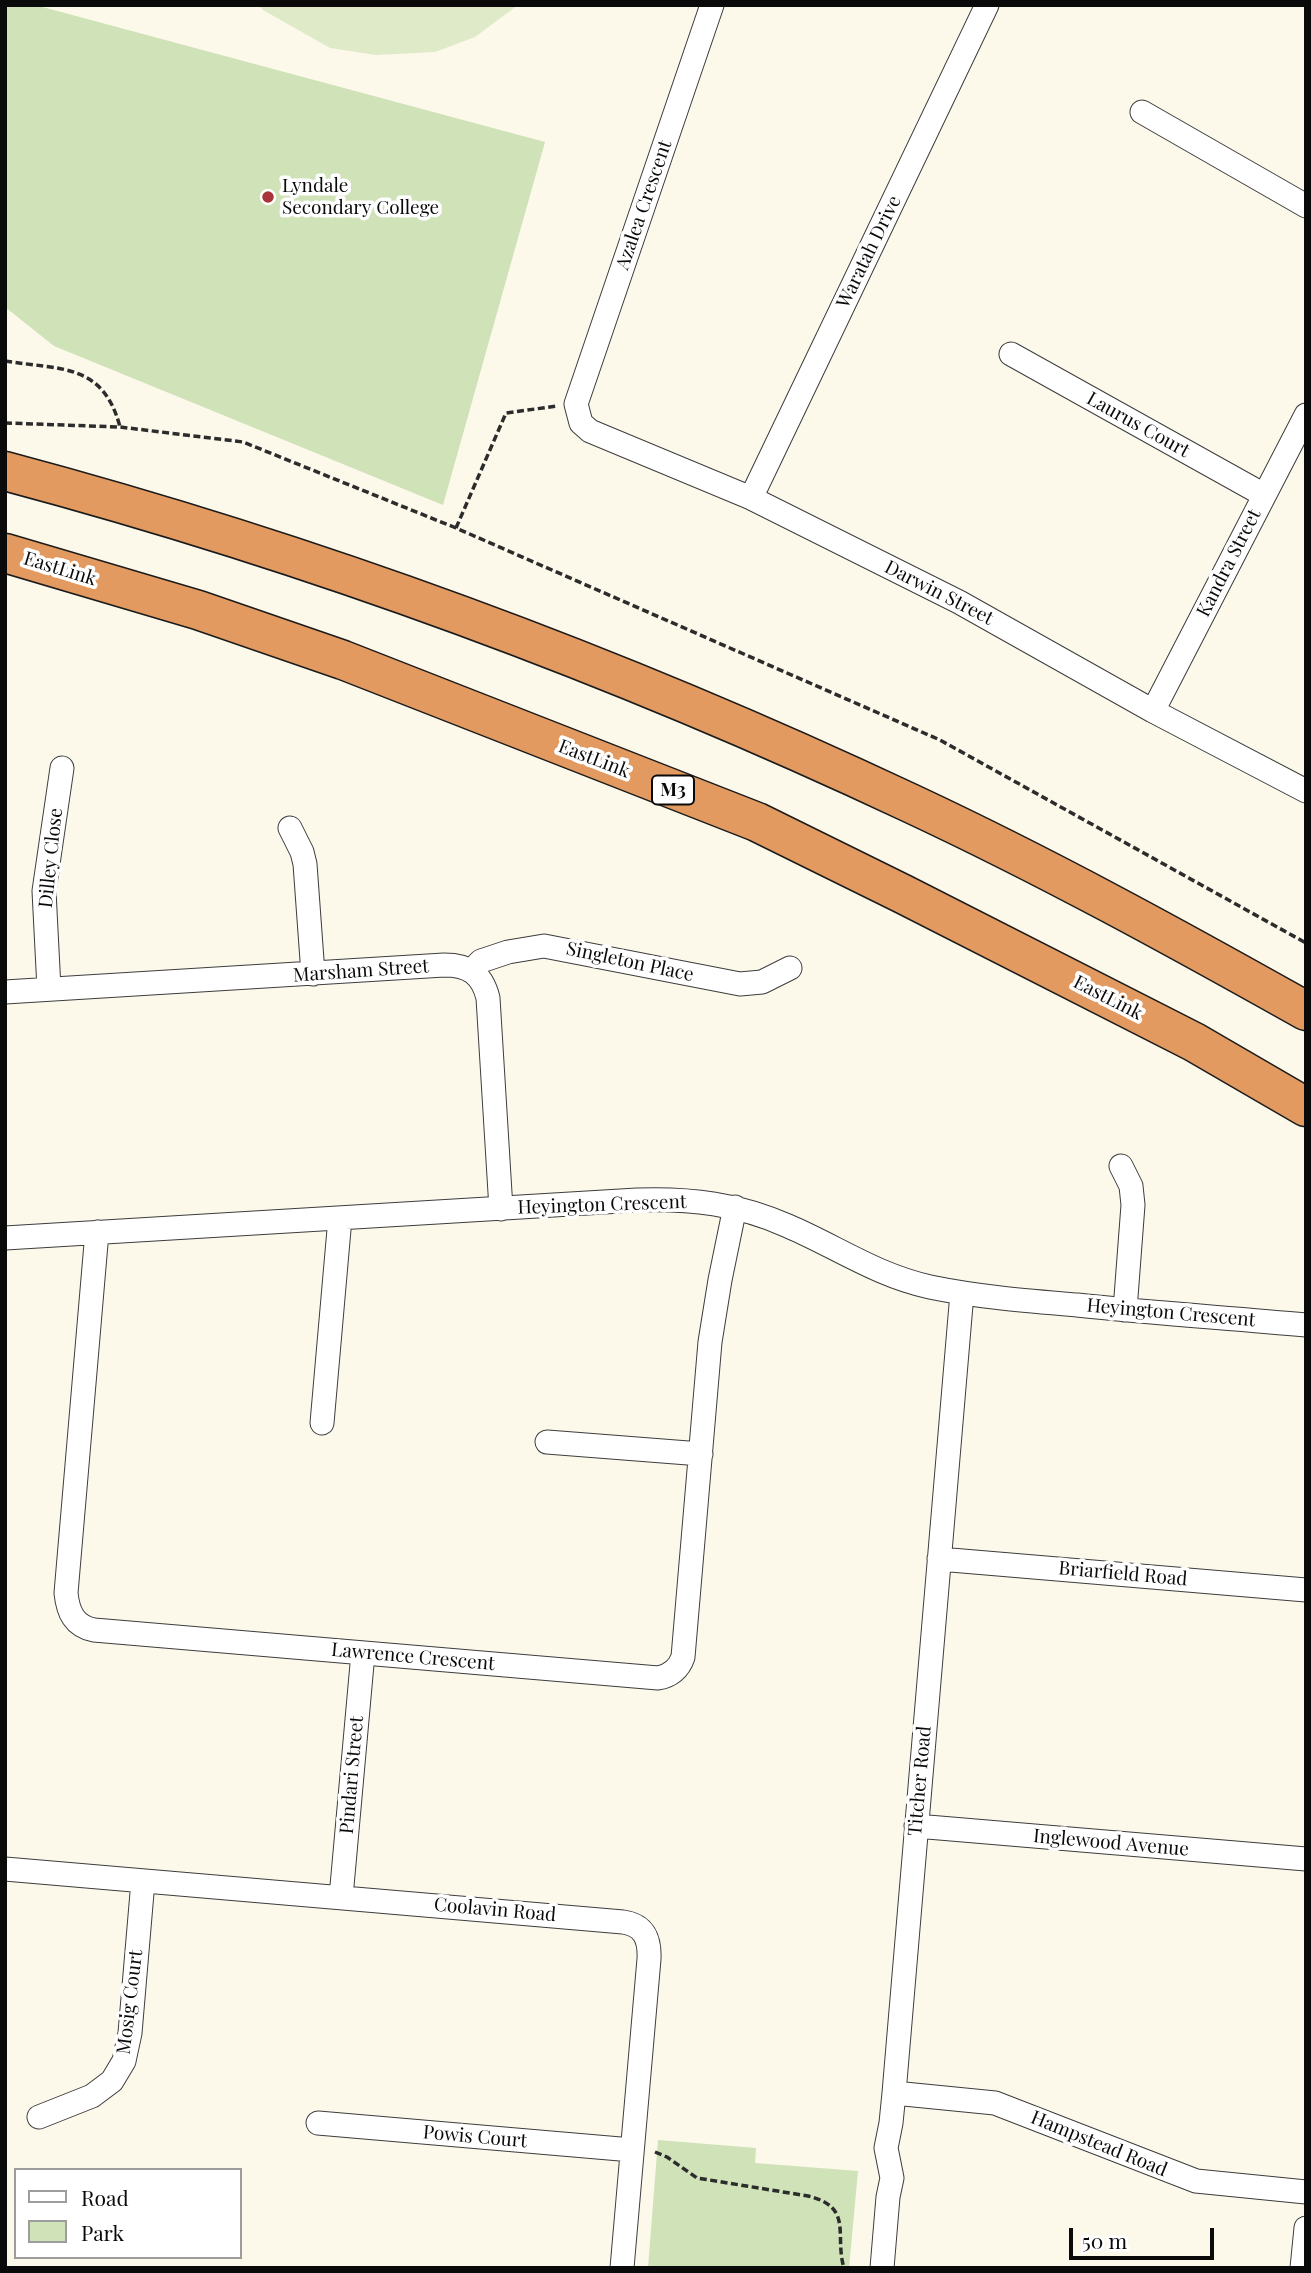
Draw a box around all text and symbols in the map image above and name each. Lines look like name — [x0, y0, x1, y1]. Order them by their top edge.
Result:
street label: Azalea Crescent — [611, 137, 677, 273]
place label: Lyndale Secondary College — [282, 175, 439, 219]
marker: Lyndale Secondary College — [260, 189, 276, 205]
street label: Waratah Drive — [832, 192, 906, 312]
street label: Laurus Court — [1083, 387, 1193, 463]
street label: Kandra Street — [1192, 505, 1266, 621]
street label: EastLink — [21, 547, 99, 591]
street label: Darwin Street — [881, 556, 997, 630]
street label: EastLink — [555, 735, 633, 783]
road number: M3 — [652, 776, 694, 804]
street label: Dilley Close — [34, 807, 68, 909]
street label: Singleton Place — [564, 937, 696, 987]
street label: Marsham Street — [292, 955, 430, 987]
street label: EastLink — [1070, 971, 1146, 1025]
street label: Heyington Crescent — [517, 1191, 687, 1219]
street label: Heyington Crescent — [1086, 1294, 1256, 1332]
street label: Briarfield Road — [1058, 1557, 1188, 1591]
street label: Lawrence Crescent — [330, 1638, 496, 1676]
street label: Pindari Street — [335, 1715, 369, 1835]
street label: Titcher Road — [904, 1725, 936, 1837]
street label: Inglewood Avenue — [1032, 1825, 1190, 1861]
street label: Coolavin Road — [433, 1893, 557, 1927]
street label: Mosig Court — [112, 1948, 148, 2056]
street label: Hampstead Road — [1028, 2106, 1170, 2182]
street label: Powis Court — [422, 2121, 528, 2153]
legend — [14, 2168, 242, 2259]
text: Road — [81, 2183, 129, 2211]
scale bar — [1073, 2214, 1218, 2258]
text: Park — [81, 2218, 124, 2246]
text: 50 m — [1082, 2226, 1127, 2254]

